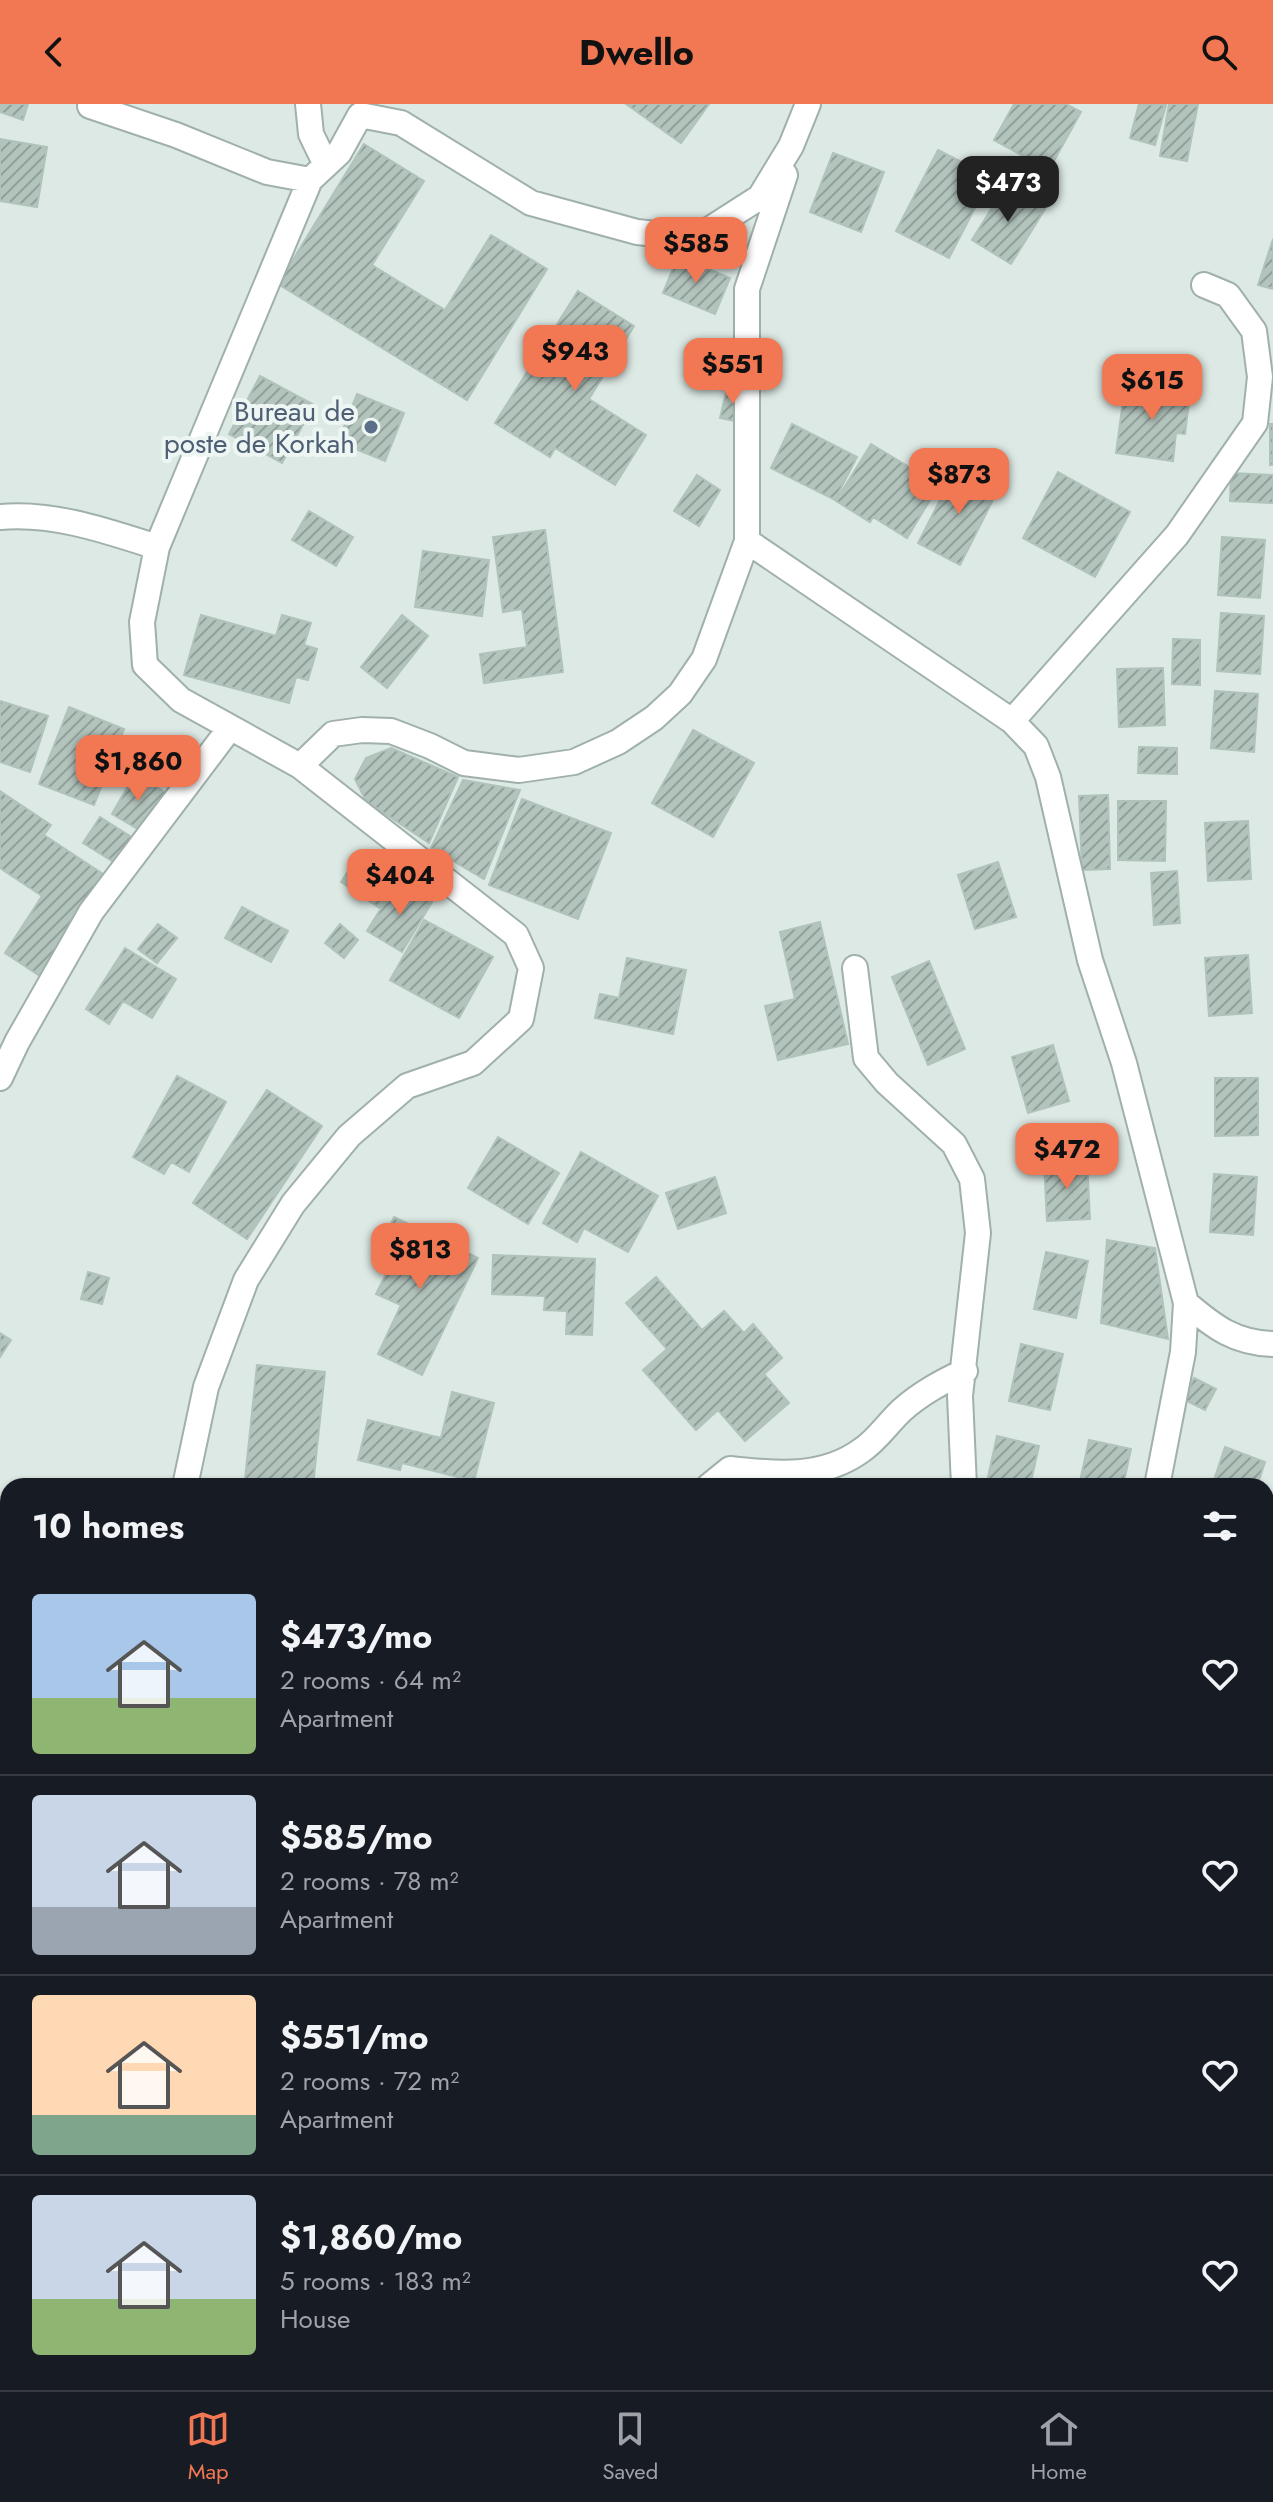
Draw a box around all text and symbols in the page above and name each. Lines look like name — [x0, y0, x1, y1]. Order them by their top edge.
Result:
text: Dwello — [579, 26, 694, 78]
icon: back — [32, 30, 76, 74]
icon: search — [1197, 30, 1241, 74]
pin: $473 — [961, 156, 1055, 224]
text: $473 — [975, 163, 1041, 201]
pin: $585 — [649, 217, 743, 285]
text: $585 — [663, 224, 729, 262]
pin: $943 — [528, 325, 622, 393]
text: $943 — [541, 332, 609, 370]
pin: $551 — [686, 338, 780, 406]
text: $551 — [702, 345, 764, 383]
pin: $615 — [1105, 354, 1199, 422]
text: $615 — [1120, 361, 1184, 399]
place label: Bureau de poste de Korkah — [164, 391, 355, 464]
marker: Bureau de poste de Korkah — [362, 418, 380, 436]
pin: $873 — [912, 448, 1006, 516]
text: $873 — [927, 455, 991, 493]
pin: $1,860 — [73, 735, 203, 803]
text: $1,860 — [94, 742, 182, 780]
pin: $404 — [353, 849, 447, 917]
text: $404 — [365, 856, 435, 894]
pin: $472 — [1020, 1123, 1114, 1191]
text: $472 — [1033, 1130, 1101, 1168]
pin: $813 — [373, 1223, 467, 1291]
text: $813 — [389, 1230, 451, 1268]
text: 10 homes — [32, 1502, 184, 1551]
icon: filters — [1198, 1504, 1242, 1548]
text: $473/mo — [280, 1612, 432, 1661]
icon: home — [96, 1626, 192, 1722]
icon: heart — [1198, 1652, 1242, 1696]
text: 2 rooms · 64 m² — [280, 1661, 461, 1699]
text: Apartment — [280, 1699, 393, 1737]
text: $585/mo — [280, 1813, 433, 1862]
icon: home — [96, 1827, 192, 1923]
icon: heart — [1198, 1853, 1242, 1897]
text: 2 rooms · 78 m² — [280, 1862, 459, 1900]
text: Apartment — [280, 1900, 393, 1938]
text: $551/mo — [280, 2013, 429, 2062]
icon: home — [96, 2027, 192, 2123]
icon: heart — [1198, 2053, 1242, 2097]
text: 2 rooms · 72 m² — [280, 2062, 459, 2100]
text: Apartment — [280, 2100, 393, 2138]
text: $1,860/mo — [280, 2213, 462, 2262]
icon: home — [96, 2227, 192, 2323]
icon: heart — [1198, 2253, 1242, 2297]
text: 5 rooms · 183 m² — [280, 2262, 471, 2300]
text: House — [280, 2300, 350, 2338]
tab: Map — [186, 2407, 230, 2487]
tab: Saved — [602, 2407, 658, 2487]
tab: Home — [1031, 2407, 1087, 2487]

